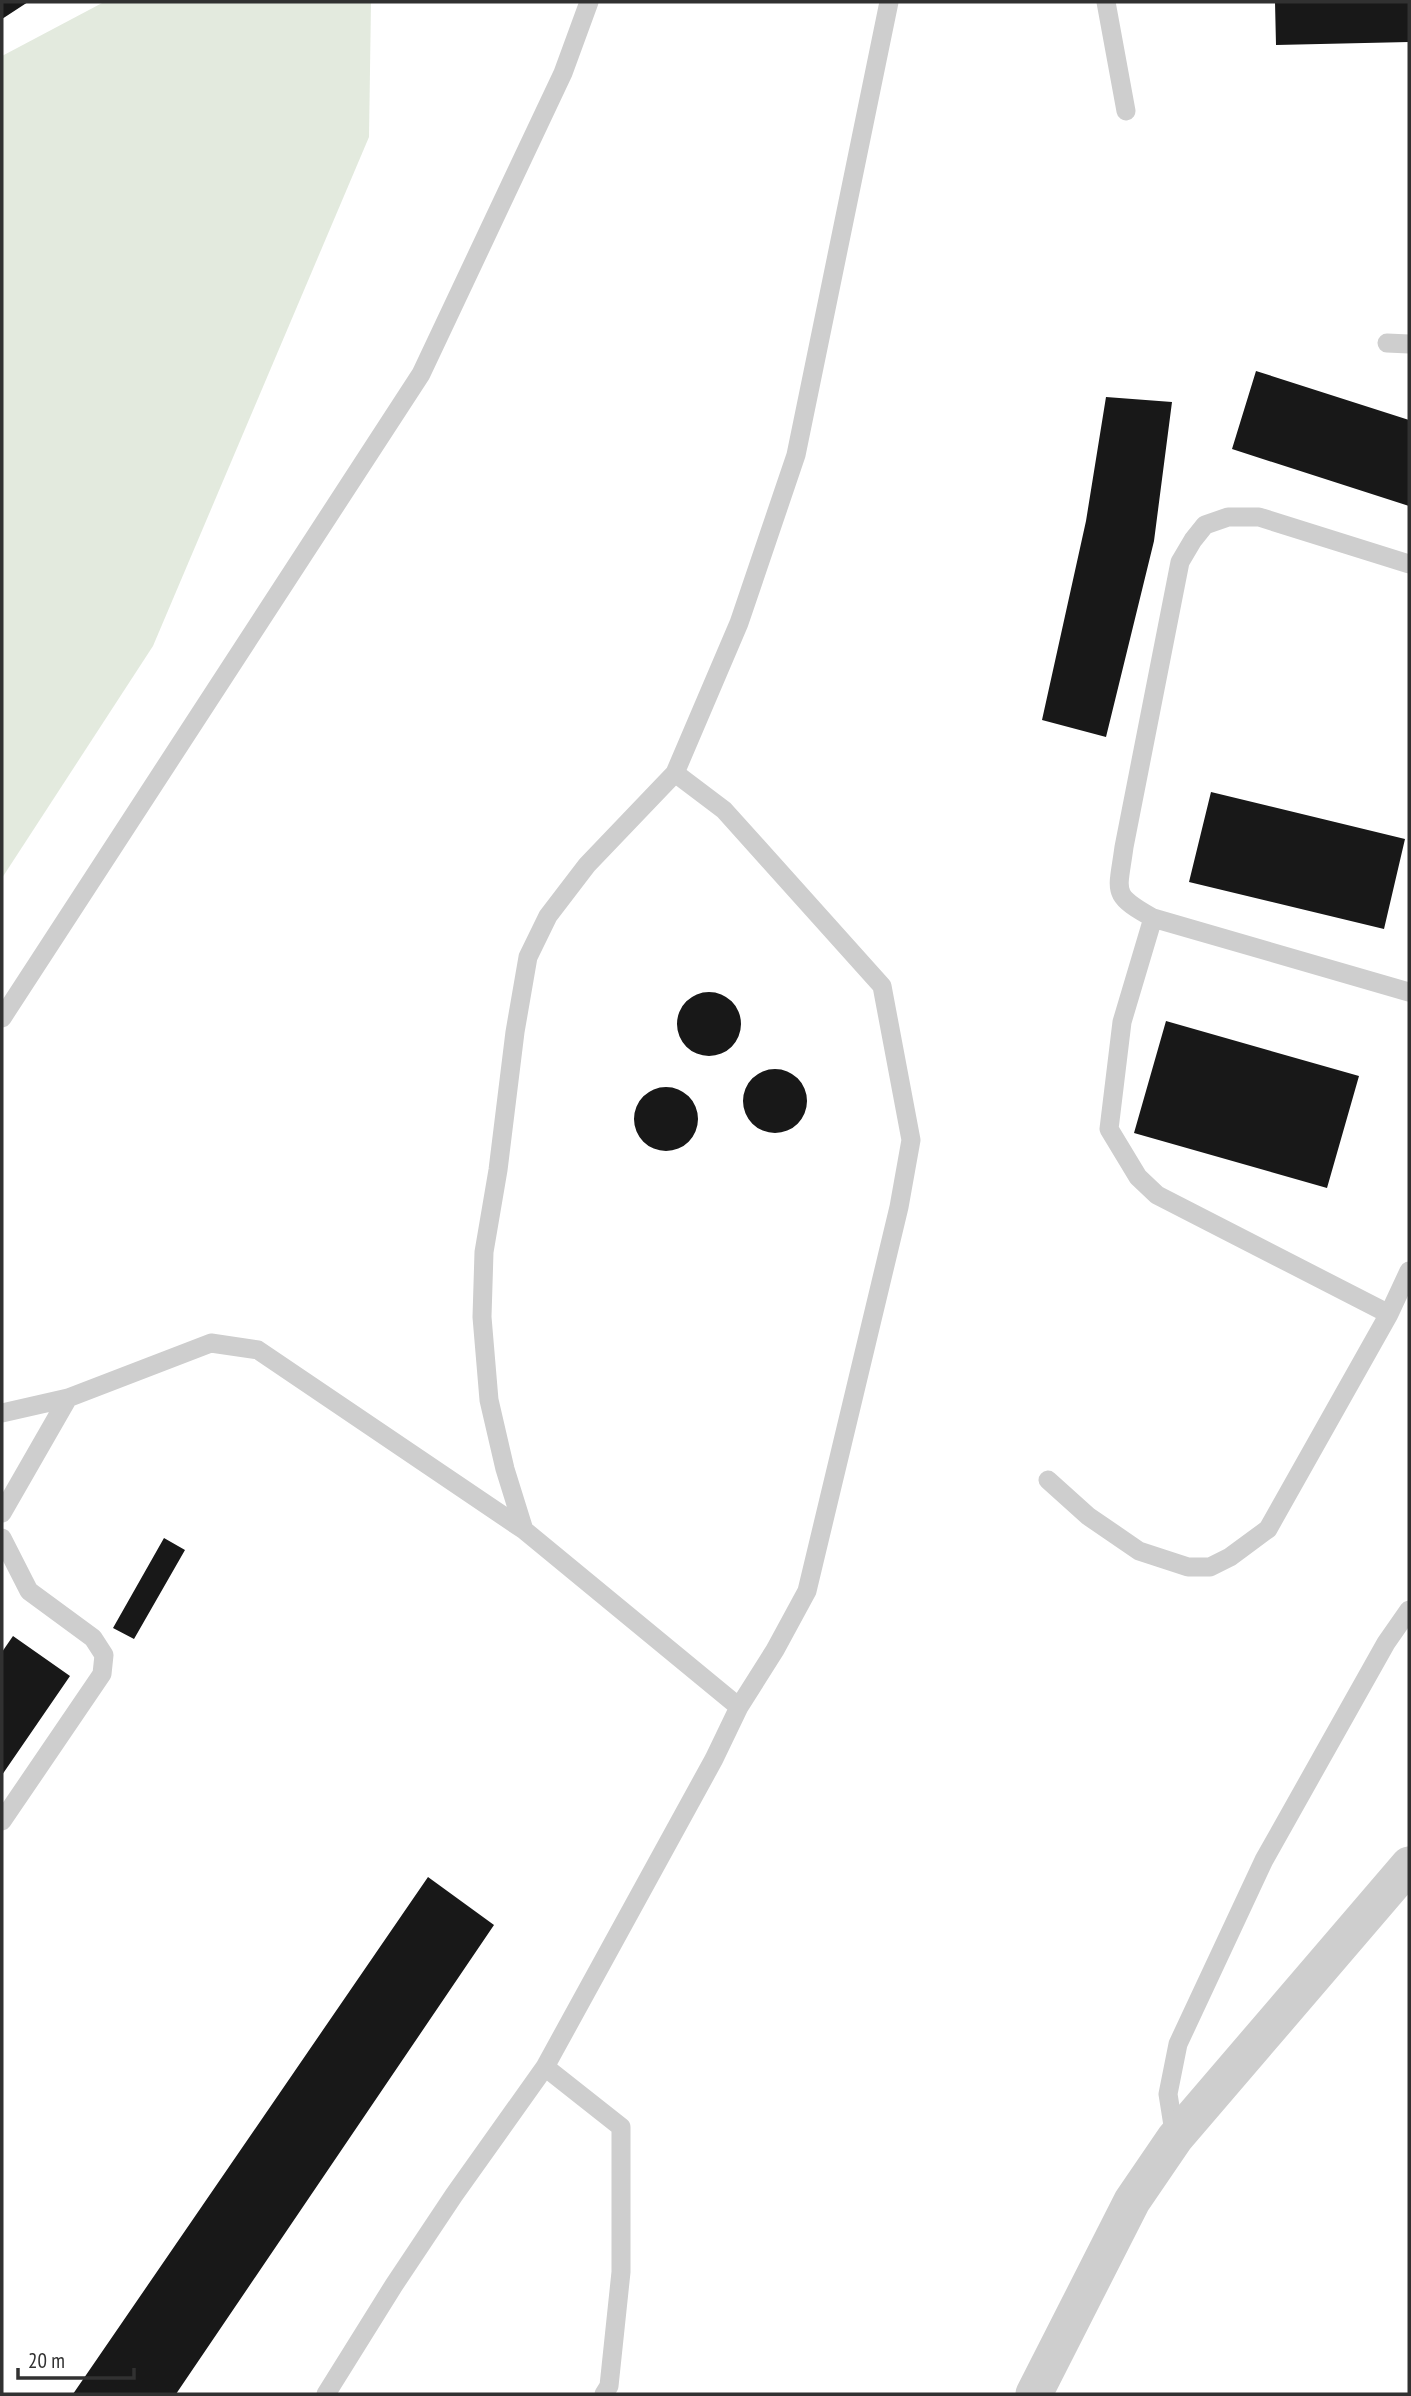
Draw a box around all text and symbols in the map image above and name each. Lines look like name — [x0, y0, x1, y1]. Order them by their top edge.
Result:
scale bar — [18, 2336, 133, 2380]
text: 20 m — [28, 2347, 65, 2374]

